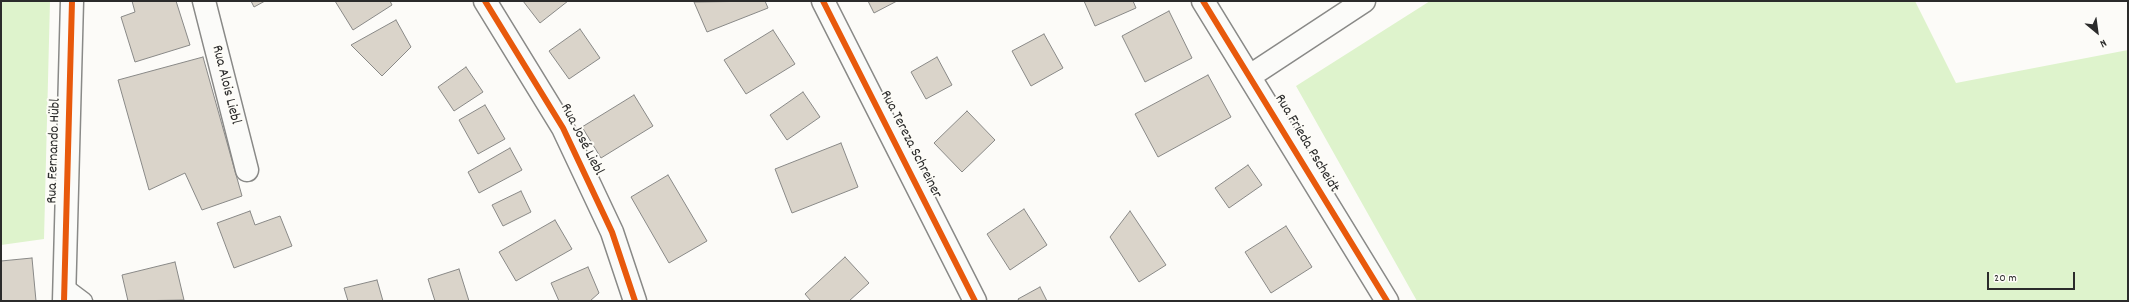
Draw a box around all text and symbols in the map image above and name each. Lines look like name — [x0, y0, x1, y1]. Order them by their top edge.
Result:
north arrow — [2077, 12, 2117, 52]
text: N — [2097, 34, 2109, 51]
street label: Rua Alois Liebl — [207, 44, 243, 126]
street label: Rua Tereza Schreiner — [875, 88, 945, 202]
street label: Rua Frieda Pscheidt — [1270, 92, 1342, 196]
street label: Rua Fernando Hübl — [44, 98, 66, 204]
street label: Rua José Liebl — [555, 101, 607, 179]
scale bar — [1989, 264, 2077, 290]
text: 20 m — [1994, 270, 2017, 287]

